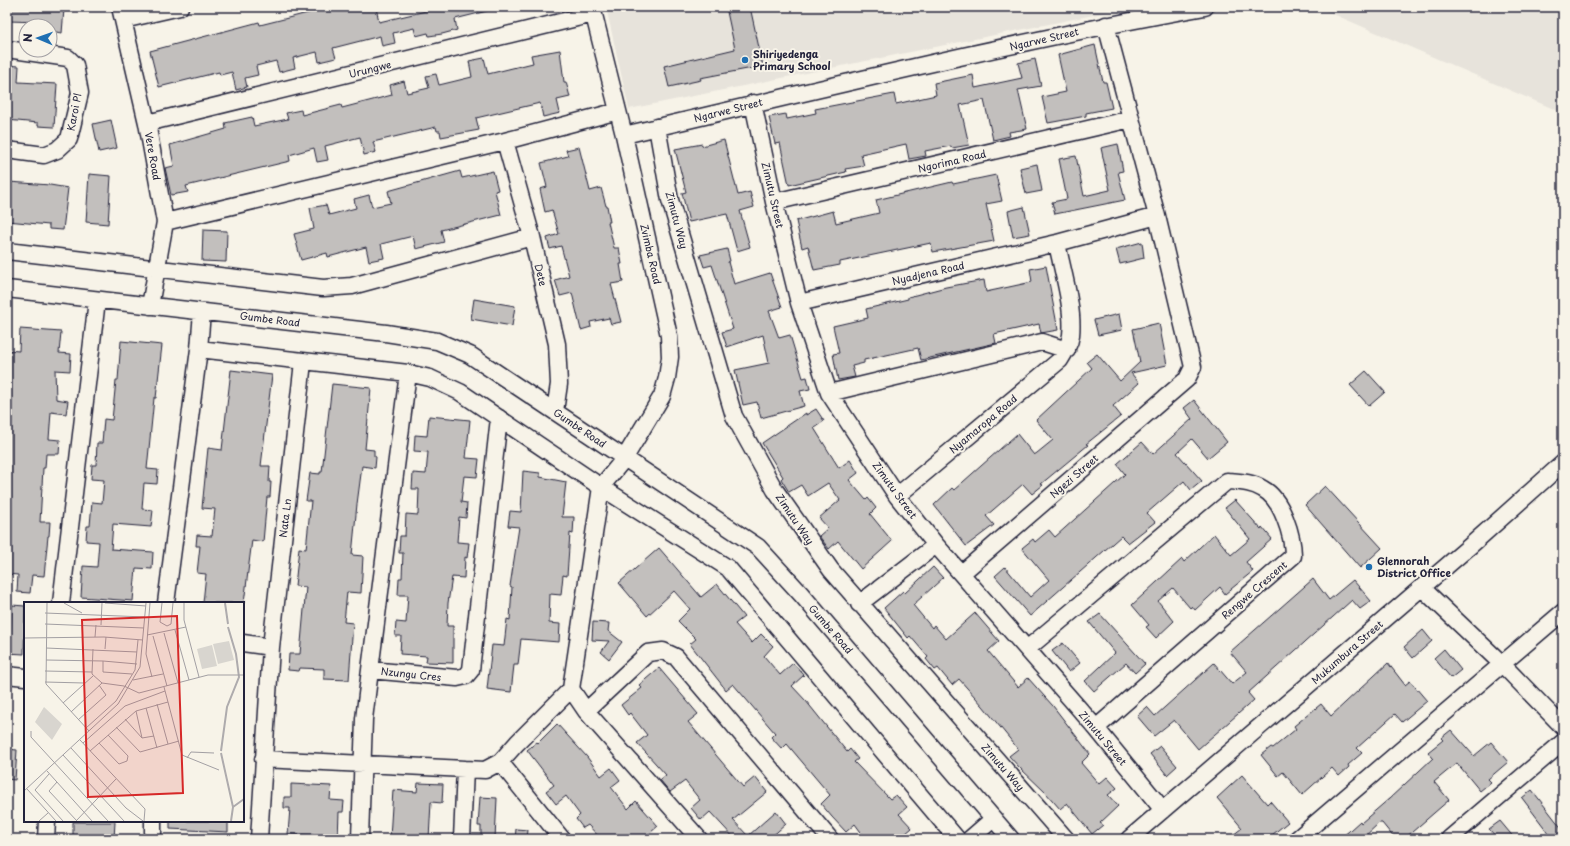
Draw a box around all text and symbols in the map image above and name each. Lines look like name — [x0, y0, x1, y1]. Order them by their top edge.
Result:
north arrow — [18, 18, 58, 58]
street label: Ngarwe Street — [1008, 23, 1080, 54]
text: N — [19, 33, 36, 42]
place label: Shiriyedenga Primary School — [753, 46, 831, 73]
marker: Shiriyedenga Primary School — [740, 55, 750, 65]
street label: Urungwe — [347, 56, 393, 81]
street label: Karoi Pl — [63, 92, 85, 132]
street label: Ngarwe Street — [692, 94, 764, 125]
street label: Vere Road — [142, 131, 165, 181]
street label: Ngorima Road — [916, 145, 988, 176]
street label: Zimutu Street — [759, 160, 788, 229]
street label: Zimutu Way — [663, 190, 692, 250]
street label: Zvimba Road — [637, 222, 666, 286]
street label: Nyadjena Road — [890, 257, 966, 289]
street label: Dete — [532, 262, 551, 288]
street label: Gumbe Road — [239, 307, 301, 330]
street label: Nyamaropa Road — [945, 391, 1020, 457]
street label: Gumbe Road — [551, 404, 610, 451]
street label: Ngezi Street — [1046, 450, 1101, 501]
street label: Zimutu Street — [870, 458, 921, 521]
street label: Zimutu Way — [773, 490, 818, 548]
street label: Nata Ln — [275, 497, 294, 538]
place label: Glennorah District Office — [1377, 553, 1451, 580]
street label: Rengwe Crescent — [1218, 557, 1290, 622]
marker: Glennorah District Office — [1364, 562, 1374, 572]
street label: Gumbe Road — [806, 601, 857, 657]
inset map — [24, 602, 244, 822]
street label: Mukumbura Street — [1308, 616, 1386, 687]
street label: Nzungu Cres — [380, 663, 442, 684]
street label: Zimutu Street — [1076, 707, 1131, 768]
street label: Zimutu Way — [978, 740, 1028, 794]

